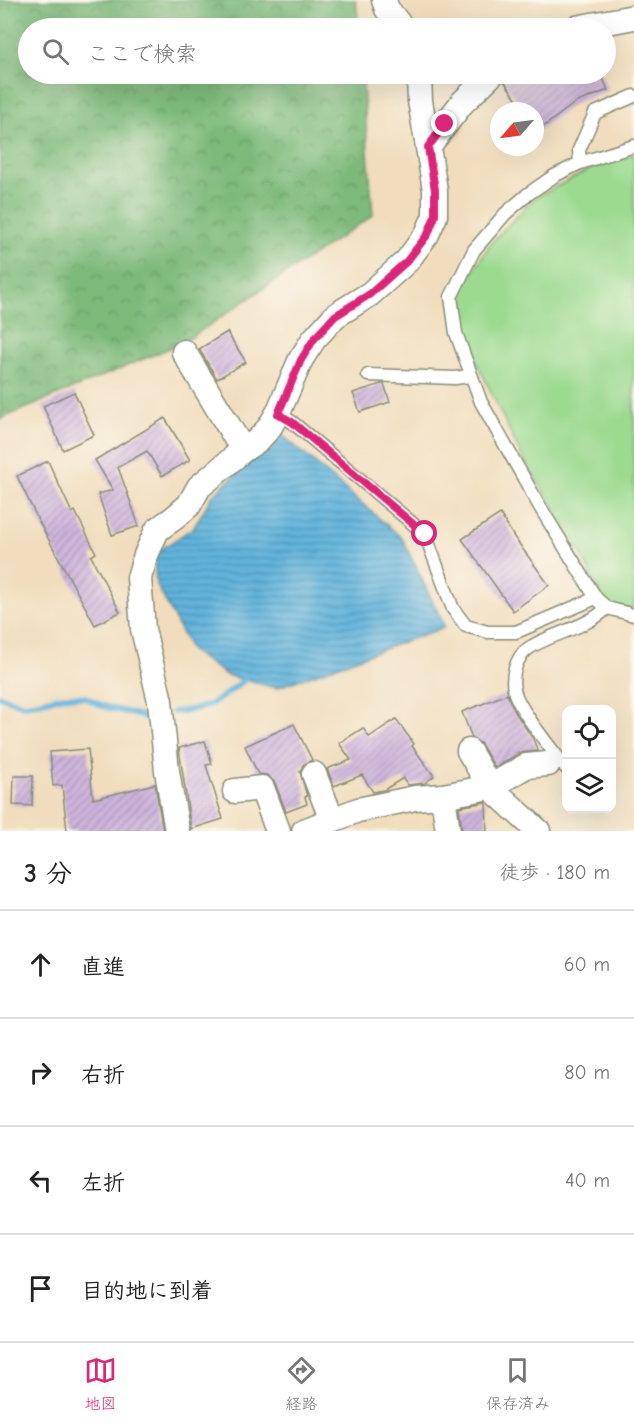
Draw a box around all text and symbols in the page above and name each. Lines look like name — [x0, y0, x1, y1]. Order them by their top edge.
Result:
search box — [18, 18, 616, 84]
icon: search — [39, 35, 72, 68]
text: ここで検索 — [87, 41, 197, 67]
north arrow — [490, 102, 544, 156]
route end — [431, 110, 457, 136]
route start — [411, 520, 437, 546]
map controls — [562, 705, 616, 813]
button: locate — [562, 705, 616, 759]
button: layers — [562, 759, 616, 813]
text: 3 分 — [24, 859, 72, 889]
text: 徒歩 · 180 m — [500, 861, 610, 884]
icon: ahead — [24, 948, 57, 981]
text: 60 m — [564, 953, 610, 976]
text: 直進 — [81, 954, 125, 980]
icon: right — [24, 1056, 57, 1089]
text: 80 m — [564, 1061, 610, 1084]
text: 右折 — [81, 1062, 125, 1088]
icon: left — [24, 1164, 57, 1197]
text: 40 m — [565, 1169, 610, 1192]
text: 左折 — [81, 1170, 125, 1196]
icon: arrive — [24, 1272, 57, 1305]
text: 目的地に到着 — [81, 1278, 213, 1304]
tab: 地図 — [84, 1354, 117, 1414]
tab: 経路 — [285, 1354, 318, 1414]
tab: 保存済み — [486, 1354, 550, 1414]

